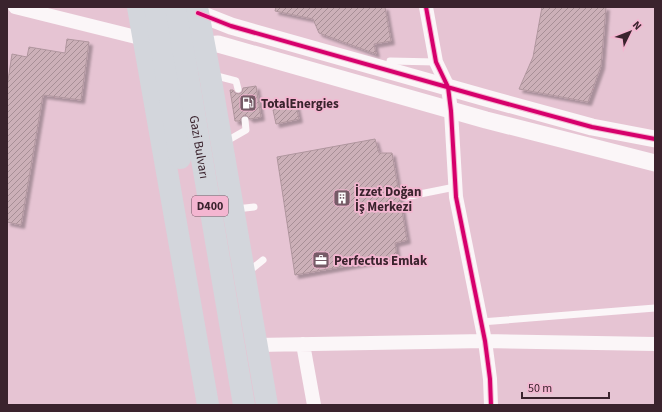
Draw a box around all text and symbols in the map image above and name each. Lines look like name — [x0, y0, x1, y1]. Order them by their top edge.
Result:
north arrow — [610, 12, 650, 52]
text: N — [629, 18, 645, 33]
fuel station icon: TotalEnergies — [238, 93, 258, 113]
place label: TotalEnergies — [261, 95, 339, 113]
street label: Gazi Bulvarı — [185, 114, 213, 180]
place label: İzzet Doğan İş Merkezi — [355, 183, 421, 216]
building icon: İzzet Doğan İş Merkezi — [332, 188, 352, 208]
road number: D400 — [192, 196, 228, 216]
office icon: Perfectus Emlak — [311, 250, 331, 270]
place label: Perfectus Emlak — [334, 252, 428, 270]
scale bar — [522, 374, 609, 400]
text: 50 m — [528, 380, 552, 397]

